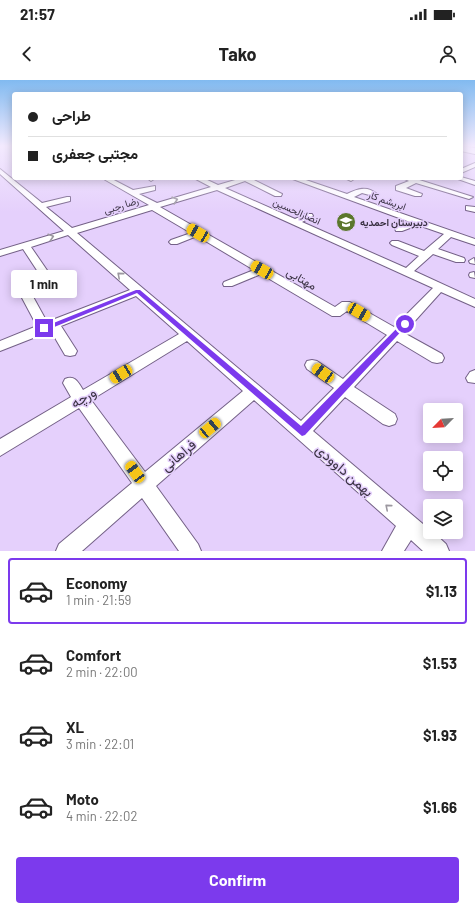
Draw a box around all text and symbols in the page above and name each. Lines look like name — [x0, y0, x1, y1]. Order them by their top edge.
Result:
text: 21:57 — [20, 5, 55, 23]
icon: back — [16, 43, 38, 65]
text: Tako — [218, 43, 257, 65]
icon: person — [437, 43, 459, 65]
text: طراحی — [52, 106, 91, 124]
text: مجتبی جعفری — [52, 144, 138, 162]
street label: ابریشم کار — [365, 188, 408, 213]
street label: رضا رجبی — [102, 194, 140, 217]
street label: انصارالحسین — [271, 195, 323, 228]
one-way arrow — [172, 196, 179, 205]
school or university icon: دبیرستان احمدیه — [335, 211, 357, 233]
place label: دبیرستان احمدیه — [360, 216, 428, 229]
car — [185, 222, 211, 244]
one-way arrow — [47, 233, 54, 242]
car — [249, 259, 275, 281]
street label: مهتابی — [283, 264, 320, 294]
callout: 1 min — [11, 270, 77, 298]
one-way arrow — [118, 273, 125, 280]
text: 1 min — [30, 276, 58, 292]
car — [346, 301, 372, 323]
route start — [396, 315, 414, 333]
route end — [35, 319, 53, 337]
car — [310, 361, 336, 385]
car — [108, 363, 134, 385]
street label: ورچه — [67, 383, 100, 413]
north arrow — [423, 403, 463, 443]
map controls — [423, 403, 463, 539]
car — [197, 416, 223, 440]
street label: فراهانی — [157, 435, 200, 475]
street label: بهمن داوودی — [312, 440, 377, 500]
button: locate — [423, 451, 463, 491]
car — [123, 459, 147, 485]
button: layers — [423, 499, 463, 539]
one-way arrow — [385, 505, 393, 512]
icon: car — [18, 573, 54, 609]
text: Economy — [66, 574, 127, 592]
text: $1.13 — [426, 582, 457, 600]
text: 1 min · 21:59 — [66, 592, 131, 608]
icon: car — [18, 645, 54, 681]
text: Comfort — [66, 646, 121, 664]
text: $1.53 — [423, 654, 457, 672]
text: 2 min · 22:00 — [66, 664, 138, 680]
icon: car — [18, 717, 54, 753]
text: XL — [66, 718, 84, 736]
text: $1.93 — [423, 726, 457, 744]
text: 3 min · 22:01 — [66, 736, 134, 752]
icon: car — [18, 789, 54, 825]
text: Moto — [66, 790, 99, 808]
text: $1.66 — [423, 798, 457, 816]
text: 4 min · 22:02 — [66, 808, 137, 824]
button: Confirm — [16, 857, 459, 903]

